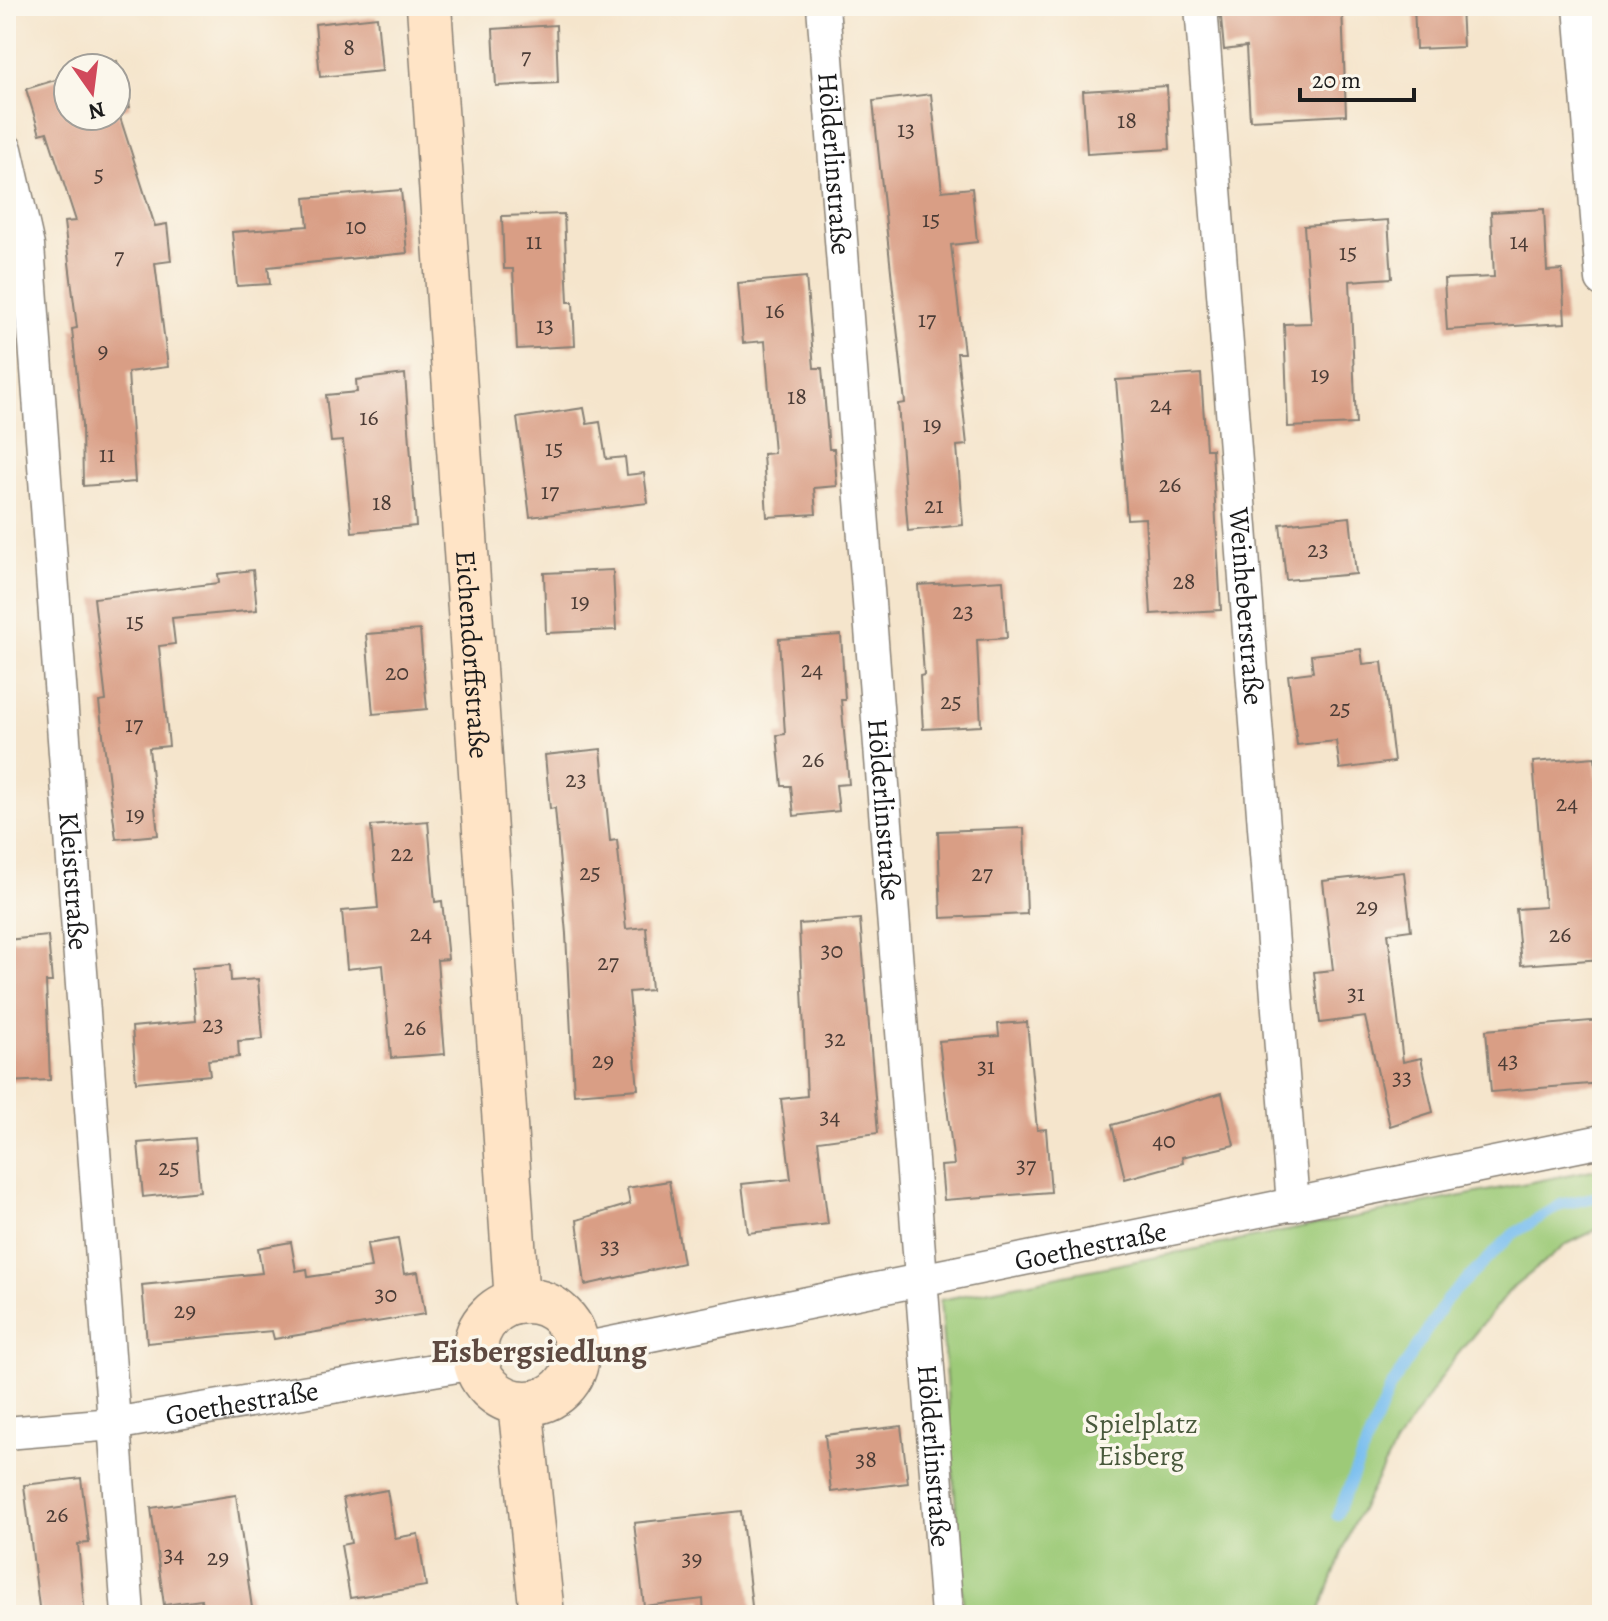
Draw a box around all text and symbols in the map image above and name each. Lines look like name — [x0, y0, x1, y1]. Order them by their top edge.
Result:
house number: 8 — [343, 31, 355, 63]
house number: 7 — [521, 40, 532, 72]
north arrow — [52, 52, 132, 132]
scale bar — [1300, 52, 1414, 102]
text: 20 m — [1312, 64, 1361, 96]
street label: Hölderlinstraße — [808, 71, 860, 256]
text: N — [85, 94, 108, 127]
house number: 18 — [1117, 104, 1137, 136]
house number: 13 — [897, 113, 915, 145]
house number: 5 — [94, 158, 104, 190]
house number: 15 — [922, 203, 940, 235]
house number: 10 — [346, 210, 367, 242]
house number: 11 — [526, 225, 542, 257]
house number: 14 — [1509, 225, 1529, 257]
house number: 15 — [1339, 236, 1357, 268]
house number: 7 — [114, 240, 125, 272]
house number: 16 — [765, 294, 785, 326]
house number: 17 — [918, 303, 937, 335]
house number: 13 — [536, 309, 554, 341]
house number: 9 — [98, 334, 108, 366]
house number: 19 — [1310, 358, 1330, 390]
house number: 18 — [787, 380, 807, 412]
house number: 24 — [1150, 388, 1172, 420]
house number: 16 — [359, 401, 379, 433]
house number: 19 — [922, 408, 942, 440]
house number: 15 — [545, 432, 563, 464]
house number: 11 — [99, 438, 115, 470]
house number: 26 — [1159, 468, 1181, 500]
house number: 17 — [541, 475, 560, 507]
house number: 18 — [372, 486, 392, 518]
house number: 21 — [924, 489, 944, 521]
street label: Weinheberstraße — [1219, 505, 1273, 706]
house number: 23 — [1307, 533, 1329, 565]
street label: Eichendorffstraße — [446, 549, 498, 760]
house number: 28 — [1172, 565, 1196, 597]
house number: 19 — [570, 585, 590, 617]
house number: 23 — [952, 595, 974, 627]
house number: 15 — [126, 605, 144, 637]
house number: 24 — [801, 653, 823, 685]
house number: 20 — [385, 656, 409, 688]
house number: 25 — [940, 685, 962, 717]
house number: 25 — [1329, 692, 1351, 724]
house number: 17 — [125, 708, 144, 740]
street label: Hölderlinstraße — [858, 717, 910, 902]
house number: 26 — [802, 743, 824, 775]
house number: 23 — [565, 763, 587, 795]
house number: 24 — [1556, 787, 1578, 819]
house number: 19 — [125, 798, 145, 830]
street label: Kleiststraße — [49, 810, 97, 951]
house number: 22 — [391, 837, 413, 869]
house number: 25 — [579, 856, 601, 888]
house number: 27 — [971, 857, 994, 889]
house number: 29 — [1356, 890, 1378, 922]
house number: 24 — [410, 917, 432, 949]
house number: 26 — [1549, 918, 1571, 950]
house number: 30 — [821, 934, 843, 966]
house number: 27 — [597, 946, 620, 978]
house number: 31 — [1347, 977, 1365, 1009]
house number: 23 — [202, 1008, 224, 1040]
house number: 26 — [404, 1011, 426, 1043]
house number: 32 — [824, 1022, 846, 1054]
house number: 29 — [592, 1044, 614, 1076]
house number: 43 — [1498, 1044, 1518, 1076]
house number: 31 — [977, 1050, 995, 1082]
house number: 33 — [1392, 1061, 1412, 1093]
house number: 34 — [820, 1100, 841, 1132]
house number: 40 — [1152, 1124, 1176, 1156]
house number: 37 — [1016, 1149, 1037, 1181]
house number: 25 — [158, 1151, 180, 1183]
street label: Goethestraße — [1011, 1212, 1170, 1280]
house number: 33 — [600, 1230, 620, 1262]
house number: 30 — [375, 1278, 397, 1310]
house number: 29 — [174, 1294, 196, 1326]
district label: Eisbergsiedlung — [431, 1329, 648, 1373]
street label: Hölderlinstraße — [908, 1363, 960, 1548]
street label: Goethestraße — [163, 1372, 321, 1435]
park label: Spielplatz Eisberg — [1084, 1405, 1198, 1475]
house number: 38 — [855, 1443, 877, 1475]
house number: 26 — [46, 1498, 68, 1530]
house number: 34 — [164, 1538, 185, 1570]
house number: 29 — [207, 1541, 229, 1573]
house number: 39 — [682, 1542, 702, 1574]

